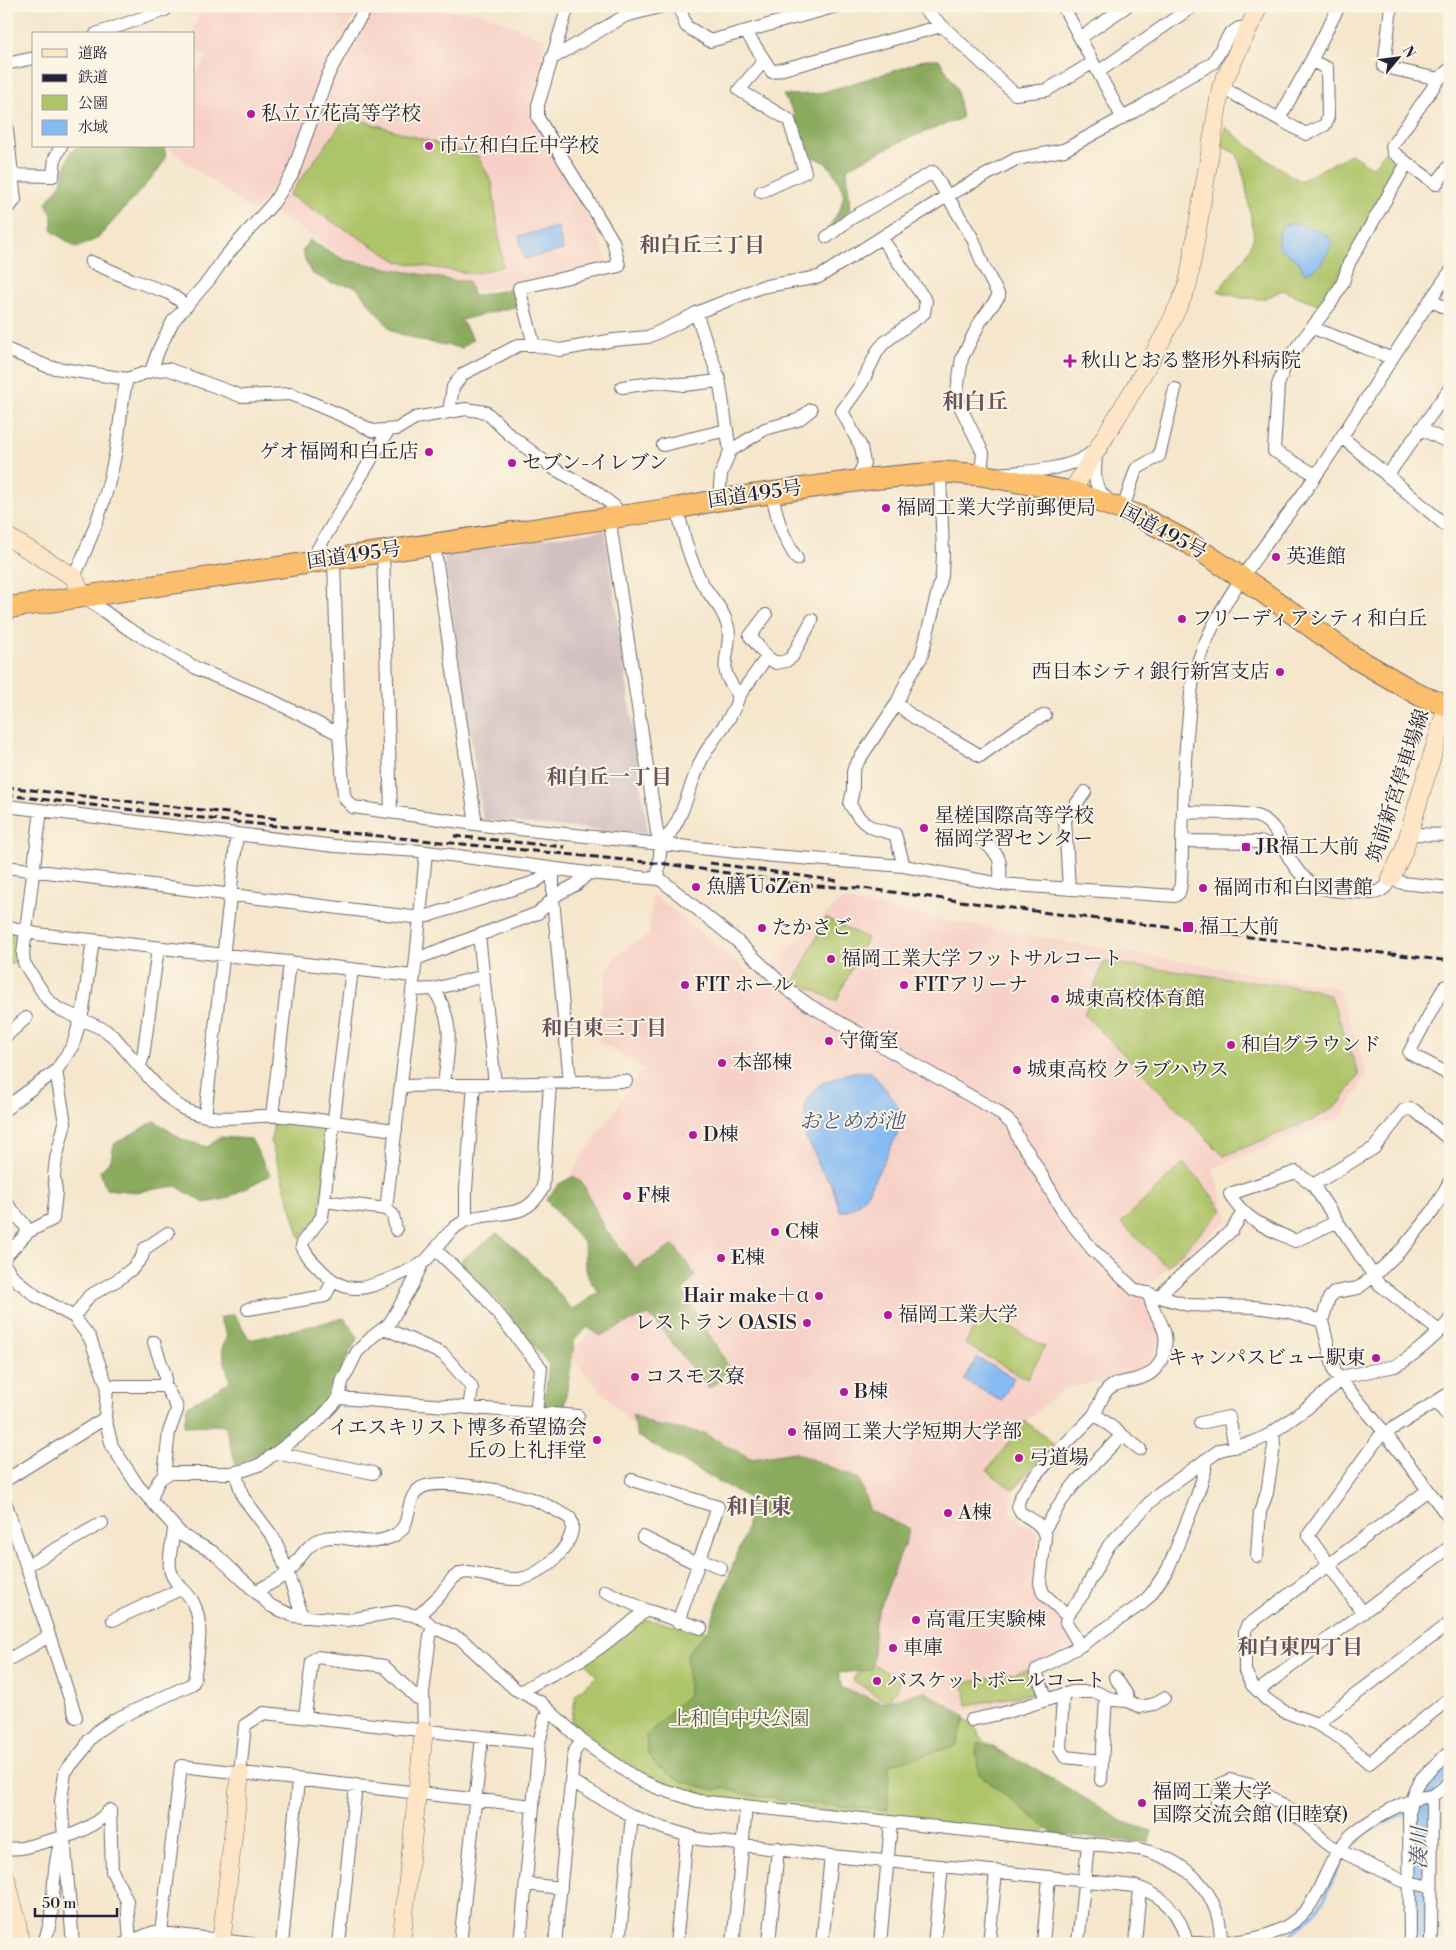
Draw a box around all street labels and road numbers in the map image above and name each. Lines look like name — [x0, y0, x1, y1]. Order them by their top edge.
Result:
street label: 国道495号 — [706, 476, 804, 514]
street label: 国道495号 — [1115, 499, 1211, 565]
street label: 国道495号 — [305, 537, 403, 575]
street label: 筑前新宮停車場線 — [1362, 706, 1436, 866]

